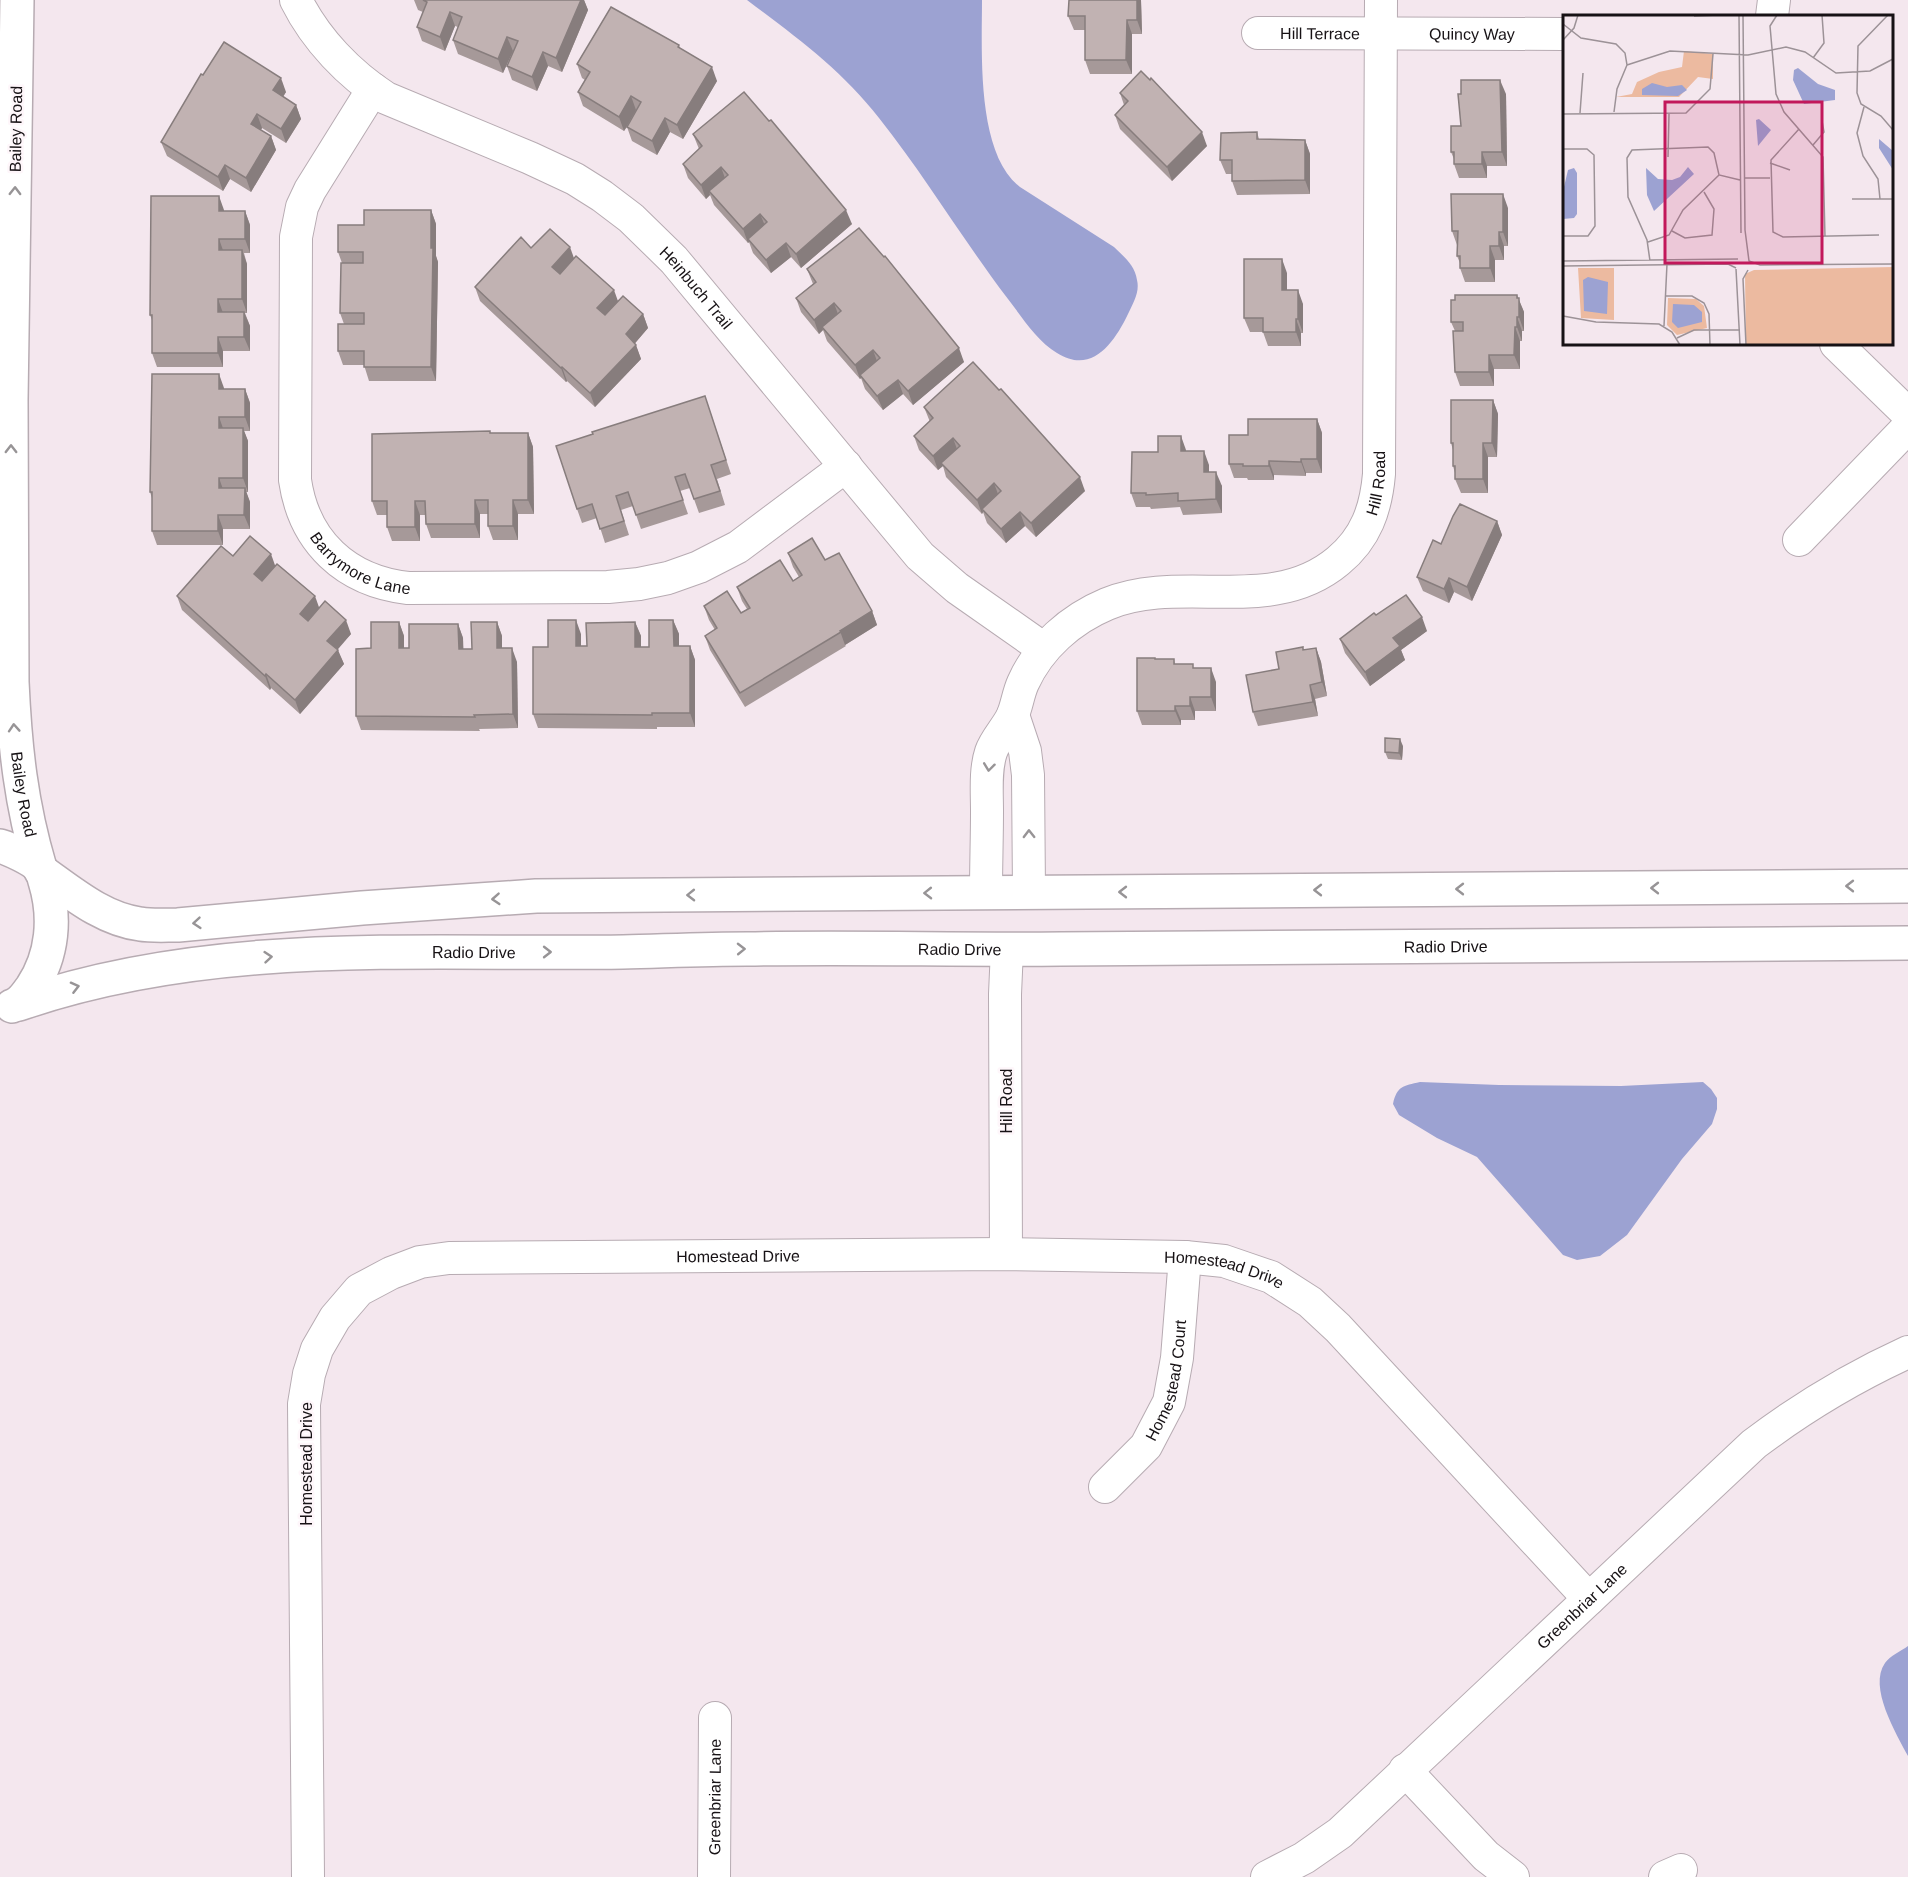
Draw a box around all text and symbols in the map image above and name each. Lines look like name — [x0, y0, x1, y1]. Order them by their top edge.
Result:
inset map — [1563, 15, 1893, 345]
street label: Hill Terrace — [1280, 25, 1360, 42]
street label: Quincy Way — [1429, 25, 1515, 42]
street label: Bailey Road — [7, 86, 25, 172]
one-way arrow — [8, 187, 21, 196]
street label: Heinbuch Trail — [657, 243, 736, 332]
one-way arrow — [5, 445, 17, 454]
street label: Hill Road — [1363, 451, 1388, 518]
street label: Barrymore Lane — [307, 529, 412, 597]
one-way arrow — [8, 724, 21, 733]
street label: Bailey Road — [9, 751, 40, 839]
one-way arrow — [983, 763, 996, 772]
one-way arrow — [1023, 829, 1035, 838]
one-way arrow — [1845, 880, 1854, 893]
one-way arrow — [1650, 882, 1659, 894]
one-way arrow — [1455, 883, 1464, 895]
one-way arrow — [1313, 884, 1322, 896]
one-way arrow — [1118, 886, 1127, 898]
one-way arrow — [923, 887, 932, 899]
one-way arrow — [686, 889, 695, 901]
one-way arrow — [491, 892, 500, 905]
one-way arrow — [192, 916, 201, 929]
street label: Radio Drive — [1404, 937, 1488, 955]
street label: Radio Drive — [918, 940, 1002, 958]
street label: Radio Drive — [432, 943, 516, 961]
one-way arrow — [737, 943, 746, 955]
one-way arrow — [542, 946, 551, 958]
one-way arrow — [263, 951, 272, 964]
one-way arrow — [70, 981, 80, 994]
street label: Hill Road — [998, 1069, 1015, 1133]
street label: Homestead Drive — [676, 1247, 800, 1265]
street label: Homestead Drive — [1164, 1248, 1287, 1292]
street label: Homestead Court — [1142, 1319, 1189, 1443]
street label: Homestead Drive — [298, 1402, 315, 1526]
street label: Greenbriar Lane — [1533, 1560, 1630, 1652]
street label: Greenbriar Lane — [706, 1739, 723, 1855]

